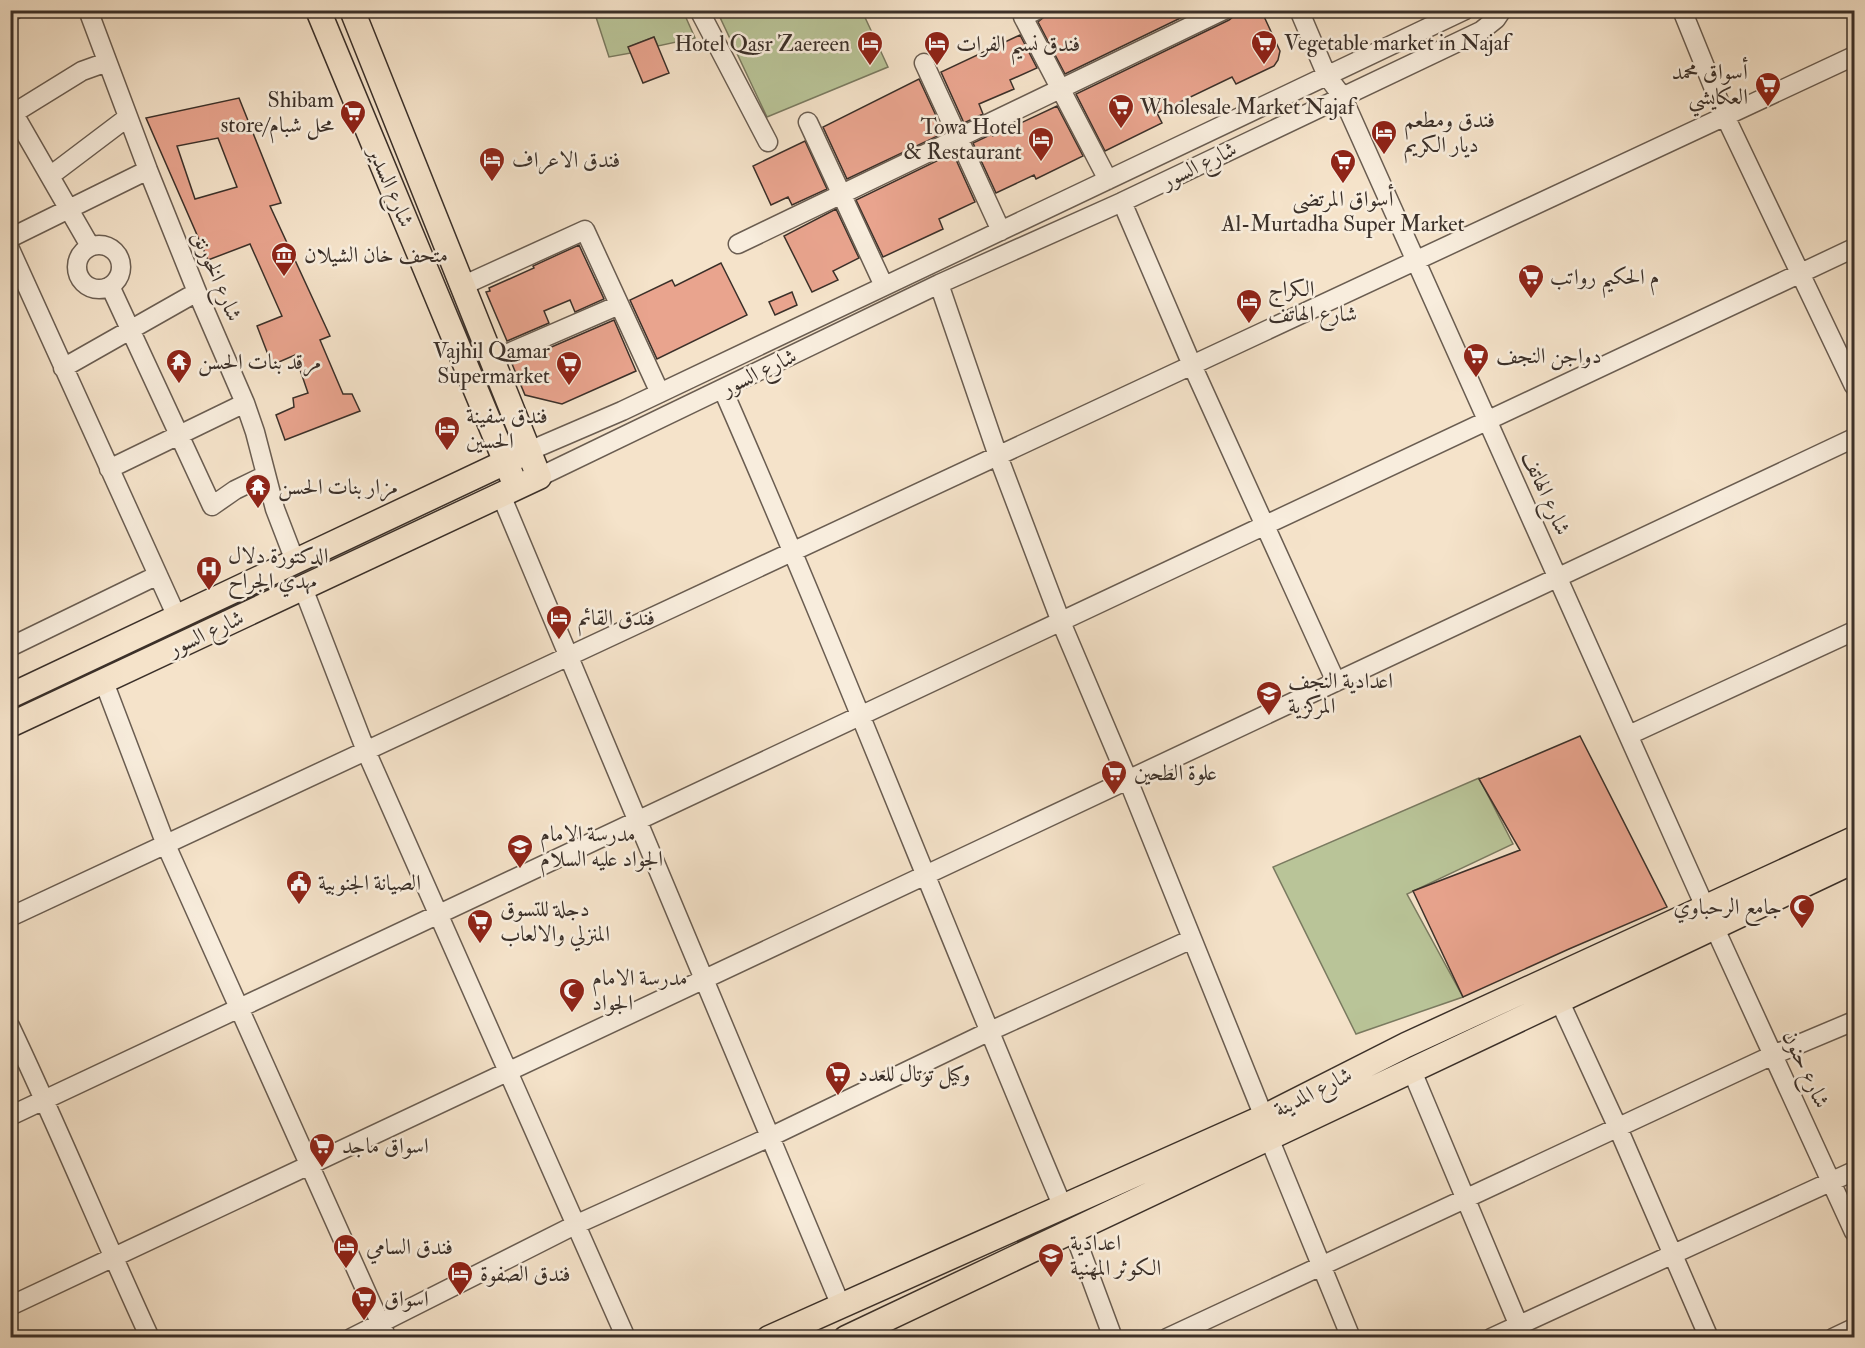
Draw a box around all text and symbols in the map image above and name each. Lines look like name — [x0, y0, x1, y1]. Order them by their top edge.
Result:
supermarket icon: Vegetable market in Najaf — [1249, 28, 1279, 66]
hotel icon: Hotel Qasr Zaereen — [855, 29, 885, 67]
hotel icon: فندق نسيم الفرات — [922, 29, 952, 67]
place label: Vegetable market in Najaf — [1284, 29, 1513, 57]
place label: Hotel Qasr Zaereen — [675, 30, 850, 58]
place label: فندق نسيم الفرات — [956, 30, 1080, 65]
place label: أسواق محمد العكايشي — [1672, 56, 1749, 117]
supermarket icon: أسواق محمد العكايشي — [1753, 70, 1783, 108]
place label: Shibam store/محل شبام — [221, 86, 335, 144]
supermarket icon: Wholesale Market Najaf — [1106, 92, 1136, 130]
place label: Wholesale Market Najaf — [1139, 93, 1357, 121]
supermarket icon: Shibam store/محل شبام — [338, 98, 368, 136]
place label: فندق ومطعم ديار الكريم — [1404, 106, 1495, 164]
place label: Towa Hotel & Restaurant — [903, 113, 1022, 166]
hotel icon: فندق ومطعم ديار الكريم — [1369, 118, 1399, 156]
hotel icon: Towa Hotel & Restaurant — [1026, 125, 1056, 163]
street label: شارع السور — [1155, 135, 1243, 200]
street label: شارع السدير — [357, 141, 420, 233]
hotel icon: فندق الاعراف — [477, 145, 507, 183]
place label: فندق الاعراف — [512, 146, 620, 175]
supermarket icon: أسواق المرتضى Al-Murtadha Super Market — [1328, 147, 1358, 185]
place label: أسواق المرتضى Al-Murtadha Super Market — [1220, 183, 1465, 239]
street label: شارع الخورنق — [182, 227, 249, 327]
museum icon: متحف خان الشيلان — [269, 240, 299, 278]
place label: متحف خان الشيلان — [304, 241, 448, 269]
supermarket icon: م الحكيم رواتب — [1516, 262, 1546, 300]
place label: م الحكيم رواتب — [1550, 263, 1659, 298]
place label: الكراج شارع الهاتف — [1268, 275, 1357, 332]
hotel icon: الكراج شارع الهاتف — [1234, 287, 1264, 325]
place label: Vajhil Qamar Supermarket — [433, 337, 551, 391]
supermarket icon: دواجن النجف — [1461, 341, 1491, 379]
street label: شارع السور — [715, 342, 803, 407]
place label: دواجن النجف — [1496, 342, 1602, 371]
temple icon: مرقد بنات الحسن — [164, 347, 194, 385]
place label: مرقد بنات الحسن — [198, 348, 321, 377]
supermarket icon: Vajhil Qamar Supermarket — [554, 349, 584, 387]
place label: فندق سفينة الحسين — [466, 402, 548, 455]
hotel icon: فندق سفينة الحسين — [432, 414, 462, 452]
street label: شارع الهاتف — [1511, 447, 1577, 541]
temple icon: مزار بنات الحسن — [243, 472, 273, 510]
place label: مزار بنات الحسن — [278, 473, 398, 502]
place label: الدكتورة دلال مهدي الجراح — [228, 542, 329, 600]
hospital icon: الدكتورة دلال مهدي الجراح — [194, 554, 224, 592]
street label: شارع السور — [162, 603, 250, 667]
hotel icon: فندق القائم — [544, 603, 574, 641]
place label: فندق القائم — [578, 604, 655, 637]
place label: اعدادية النجف المركزية — [1288, 667, 1393, 720]
school or university icon: اعدادية النجف المركزية — [1254, 679, 1284, 717]
supermarket icon: علوة الطحين — [1099, 758, 1129, 796]
place label: علوة الطحين — [1134, 759, 1217, 787]
place label: مدرسة الامام الجواد عليه السلام — [540, 820, 663, 878]
school or university icon: مدرسة الامام الجواد عليه السلام — [505, 832, 535, 870]
public building icon: الصيانة الجنوبية — [284, 868, 314, 906]
place label: الصيانة الجنوبية — [318, 869, 421, 897]
mosque icon: جامع الرحباوي — [1787, 892, 1817, 930]
place label: جامع الرحباوي — [1673, 893, 1782, 926]
place label: دجلة للتسوق المنزلي والالعاب — [500, 895, 610, 952]
supermarket icon: دجلة للتسوق المنزلي والالعاب — [465, 907, 495, 945]
place label: مدرسة الامام الجواد — [592, 964, 688, 1017]
mosque icon: مدرسة الامام الجواد — [557, 976, 587, 1014]
street label: شارع حنون — [1772, 1026, 1836, 1114]
supermarket icon: وكيل توتال للعدد — [823, 1059, 853, 1097]
place label: وكيل توتال للعدد — [858, 1060, 970, 1089]
street label: شارع المدينة — [1269, 1060, 1359, 1127]
supermarket icon: اسواق ماجد — [307, 1131, 337, 1169]
place label: اسواق ماجد — [342, 1132, 429, 1160]
place label: اعدادية الكوثر المهنية — [1070, 1229, 1161, 1282]
hotel icon: فندق السامي — [331, 1232, 361, 1270]
place label: فندق السامي — [366, 1233, 453, 1265]
school or university icon: اعدادية الكوثر المهنية — [1036, 1241, 1066, 1279]
hotel icon: فندق الصفوة — [445, 1259, 475, 1297]
place label: فندق الصفوة — [480, 1260, 571, 1288]
supermarket icon: اسواق — [349, 1284, 379, 1322]
place label: اسواق — [384, 1285, 429, 1313]

